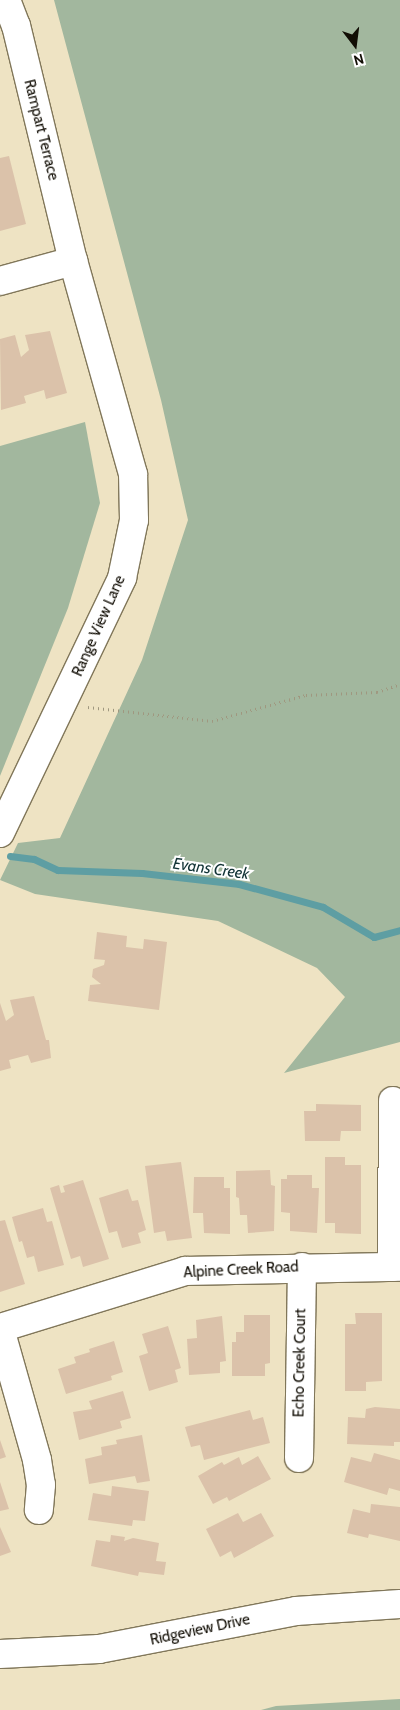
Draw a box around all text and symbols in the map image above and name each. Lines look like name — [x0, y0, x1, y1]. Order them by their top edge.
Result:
north arrow — [330, 20, 380, 70]
text: N — [352, 50, 366, 69]
street label: Rampart Terrace — [20, 78, 62, 182]
street label: Range View Lane — [69, 573, 129, 679]
water label: Evans Creek — [172, 854, 250, 884]
street label: Alpine Creek Road — [183, 1258, 299, 1282]
street label: Echo Creek Court — [290, 1308, 310, 1418]
street label: Ridgeview Drive — [148, 1611, 252, 1649]

